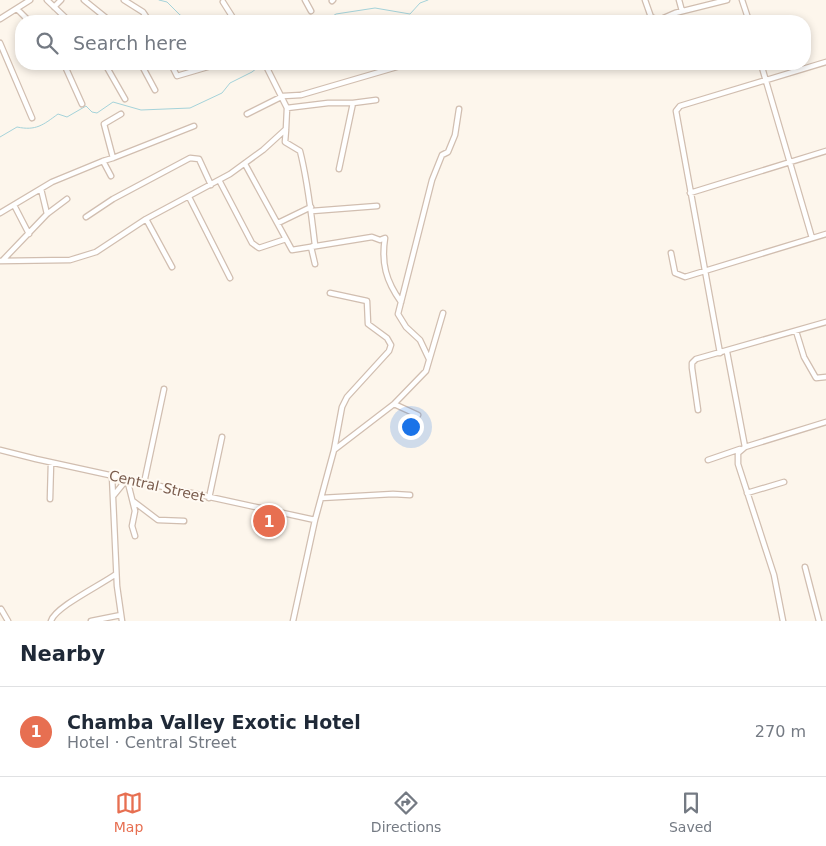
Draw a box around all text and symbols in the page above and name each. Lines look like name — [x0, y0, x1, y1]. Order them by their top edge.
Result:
search box — [15, 15, 811, 70]
icon: search — [33, 29, 61, 57]
text: Search here — [73, 32, 187, 54]
your location — [398, 414, 424, 440]
street label: Central Street — [107, 467, 207, 505]
pin: 1 — [253, 502, 285, 540]
text: Nearby — [20, 642, 105, 666]
text: Chamba Valley Exotic Hotel — [67, 711, 361, 733]
text: 1 — [30, 722, 42, 741]
text: 270 m — [755, 722, 806, 741]
text: Hotel · Central Street — [67, 733, 237, 752]
tab: Map — [114, 789, 143, 835]
tab: Directions — [371, 789, 441, 835]
tab: Saved — [669, 789, 712, 835]

